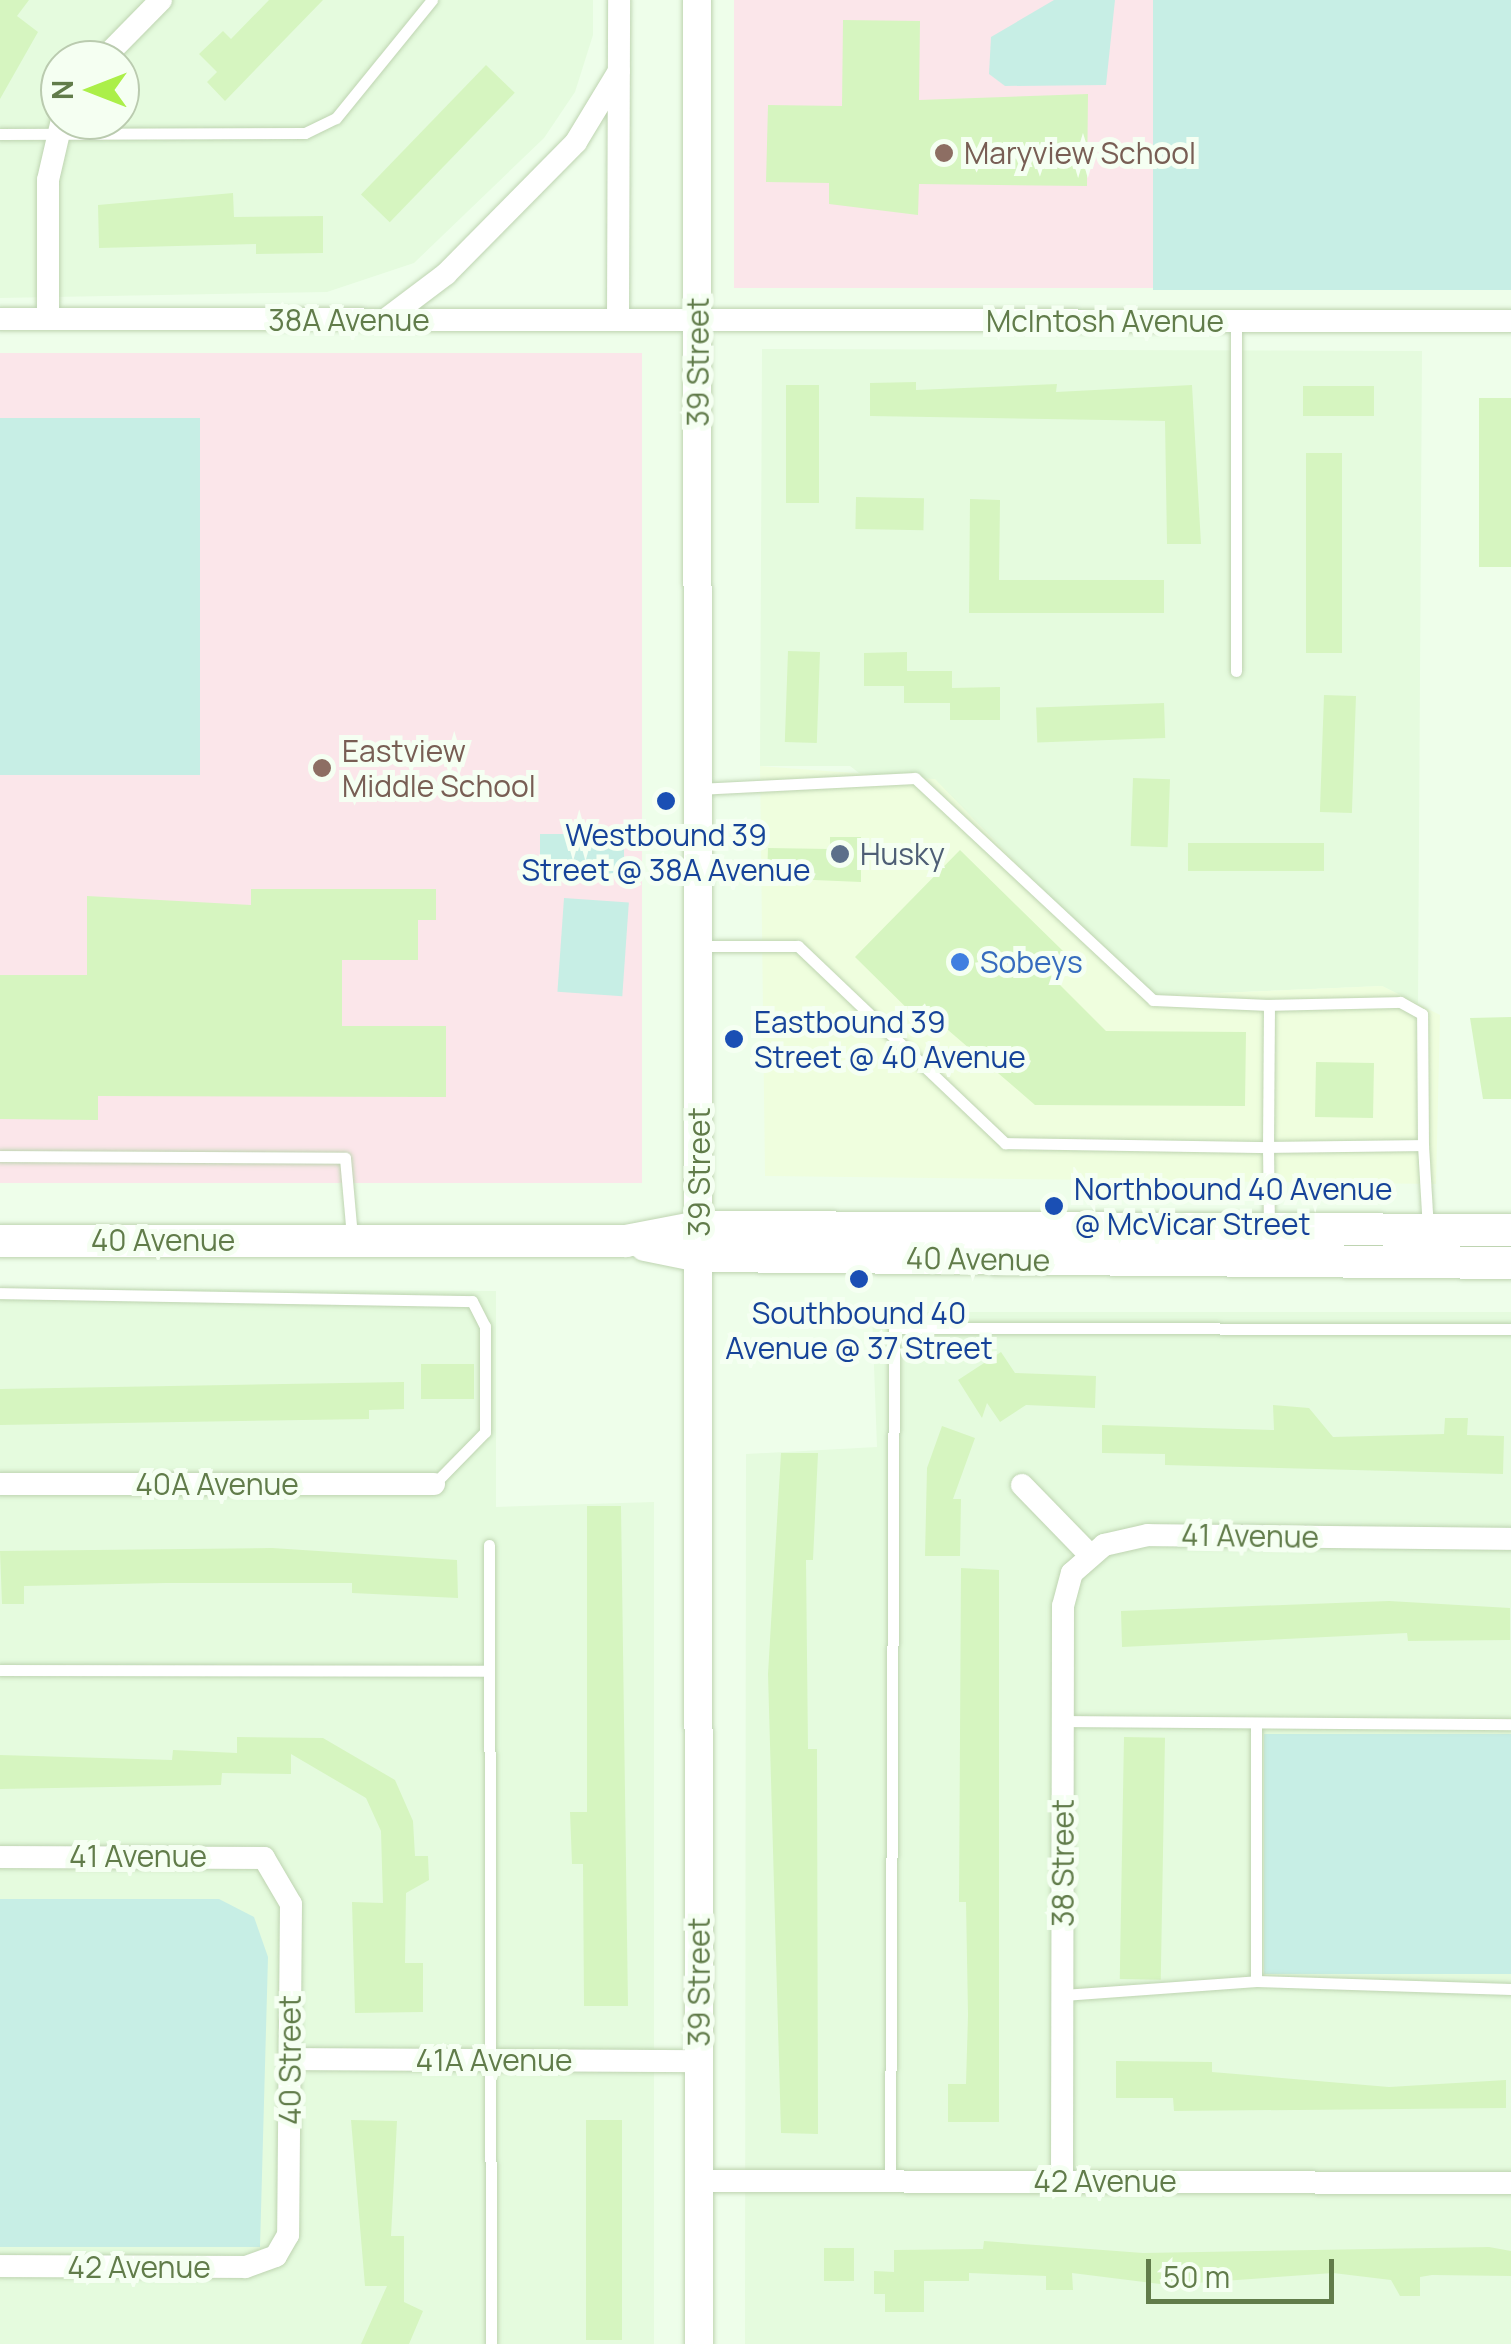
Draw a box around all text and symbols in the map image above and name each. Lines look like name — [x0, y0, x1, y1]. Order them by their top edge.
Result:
north arrow — [40, 40, 140, 140]
text: N — [43, 80, 81, 100]
place label: Maryview School — [964, 135, 1196, 171]
marker: Maryview School — [933, 142, 955, 164]
street label: 39 Street — [680, 297, 716, 427]
street label: 38A Avenue — [268, 302, 430, 338]
street label: McIntosh Avenue — [986, 303, 1224, 339]
place label: Eastview Middle School — [342, 733, 536, 804]
marker: Eastview Middle School — [311, 757, 333, 779]
marker: Westbound 39 Street @ 38A Avenue — [655, 790, 677, 812]
place label: Westbound 39 Street @ 38A Avenue — [522, 817, 810, 888]
place label: Husky — [860, 836, 945, 872]
marker: Husky — [829, 843, 851, 865]
place label: Sobeys — [980, 944, 1083, 980]
marker: Sobeys — [949, 951, 971, 973]
place label: Eastbound 39 Street @ 40 Avenue — [754, 1004, 1026, 1074]
marker: Eastbound 39 Street @ 40 Avenue — [723, 1028, 745, 1050]
street label: 39 Street — [681, 1107, 717, 1237]
place label: Northbound 40 Avenue @ McVicar Street — [1074, 1171, 1392, 1242]
marker: Northbound 40 Avenue @ McVicar Street — [1043, 1195, 1065, 1217]
street label: 40 Avenue — [91, 1222, 235, 1258]
street label: 40 Avenue — [905, 1240, 1051, 1278]
marker: Southbound 40 Avenue @ 37 Street — [848, 1268, 870, 1290]
place label: Southbound 40 Avenue @ 37 Street — [725, 1295, 993, 1366]
street label: 40A Avenue — [135, 1466, 299, 1502]
street label: 41 Avenue — [1181, 1517, 1319, 1555]
street label: 38 Street — [1045, 1799, 1081, 1927]
street label: 41 Avenue — [69, 1838, 207, 1874]
street label: 39 Street — [681, 1917, 717, 2047]
street label: 40 Street — [272, 1995, 308, 2125]
street label: 41A Avenue — [415, 2042, 573, 2078]
street label: 42 Avenue — [1033, 2163, 1177, 2199]
scale bar — [1151, 2239, 1338, 2301]
street label: 42 Avenue — [67, 2249, 211, 2285]
text: 50 m — [1163, 2256, 1230, 2297]

